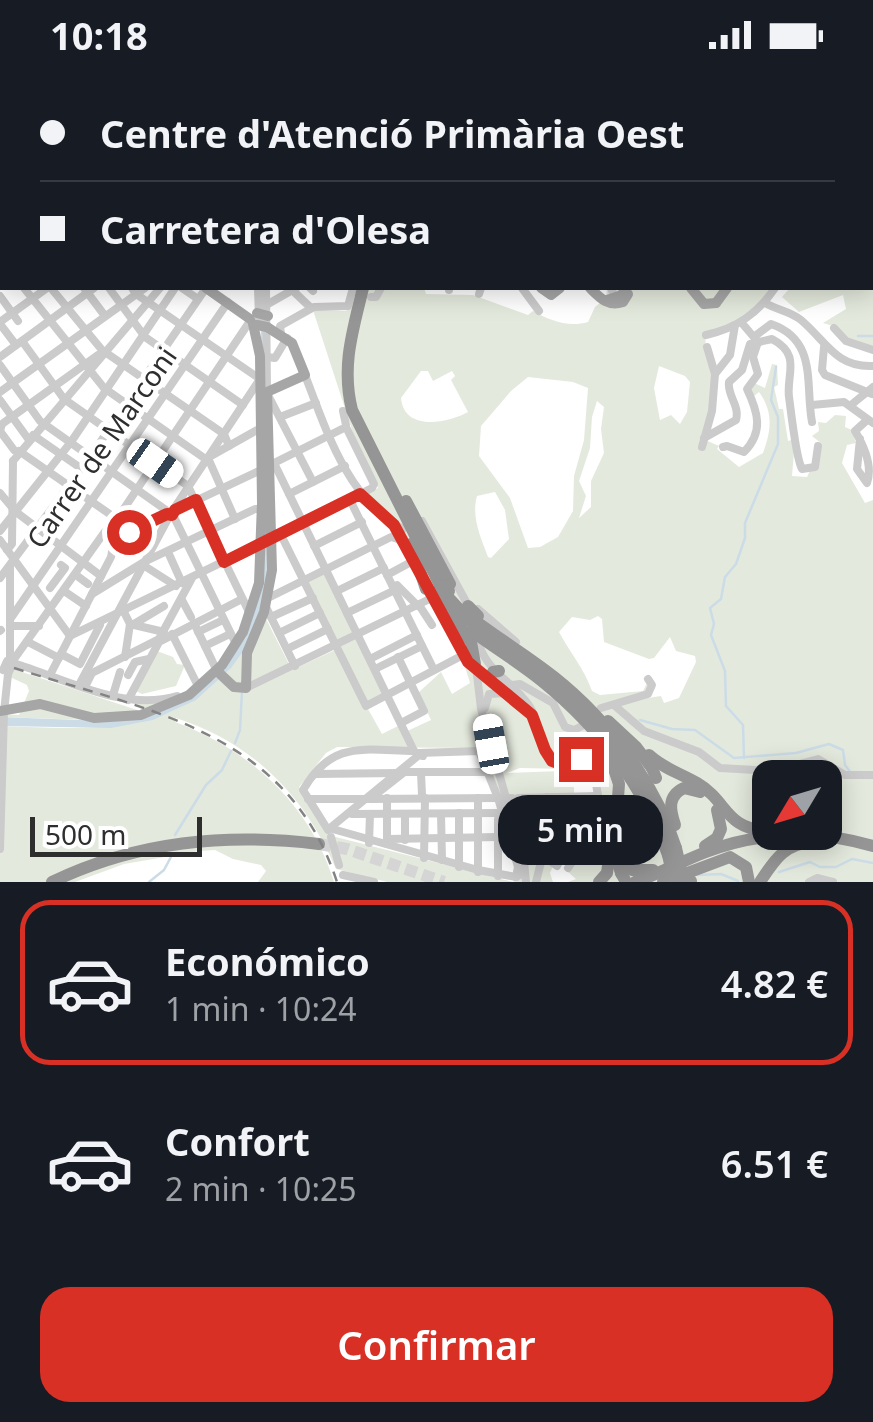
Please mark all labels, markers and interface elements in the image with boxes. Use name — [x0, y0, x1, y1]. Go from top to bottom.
text: 10:18 — [50, 9, 148, 61]
text: Centre d'Atenció Primària Oest — [100, 107, 684, 159]
text: Carretera d'Olesa — [100, 203, 431, 255]
street label: Carrer de Marconi — [17, 339, 185, 555]
car — [122, 434, 188, 492]
route start — [107, 510, 152, 555]
car — [471, 712, 511, 776]
route end — [559, 737, 604, 782]
north arrow — [752, 760, 842, 850]
map controls — [752, 760, 842, 850]
callout: 5 min — [498, 794, 664, 864]
text: 5 min — [537, 808, 624, 851]
scale bar — [30, 812, 202, 856]
text: 500 m — [45, 815, 127, 853]
text: Económico — [165, 935, 370, 987]
icon: car — [45, 938, 135, 1028]
text: 4.82 € — [721, 957, 828, 1009]
text: 1 min · 10:24 — [165, 987, 357, 1030]
text: Confort — [165, 1115, 310, 1167]
icon: car — [45, 1118, 135, 1208]
text: 6.51 € — [721, 1137, 828, 1189]
text: 2 min · 10:25 — [165, 1167, 357, 1210]
button: Confirmar — [40, 1287, 833, 1402]

